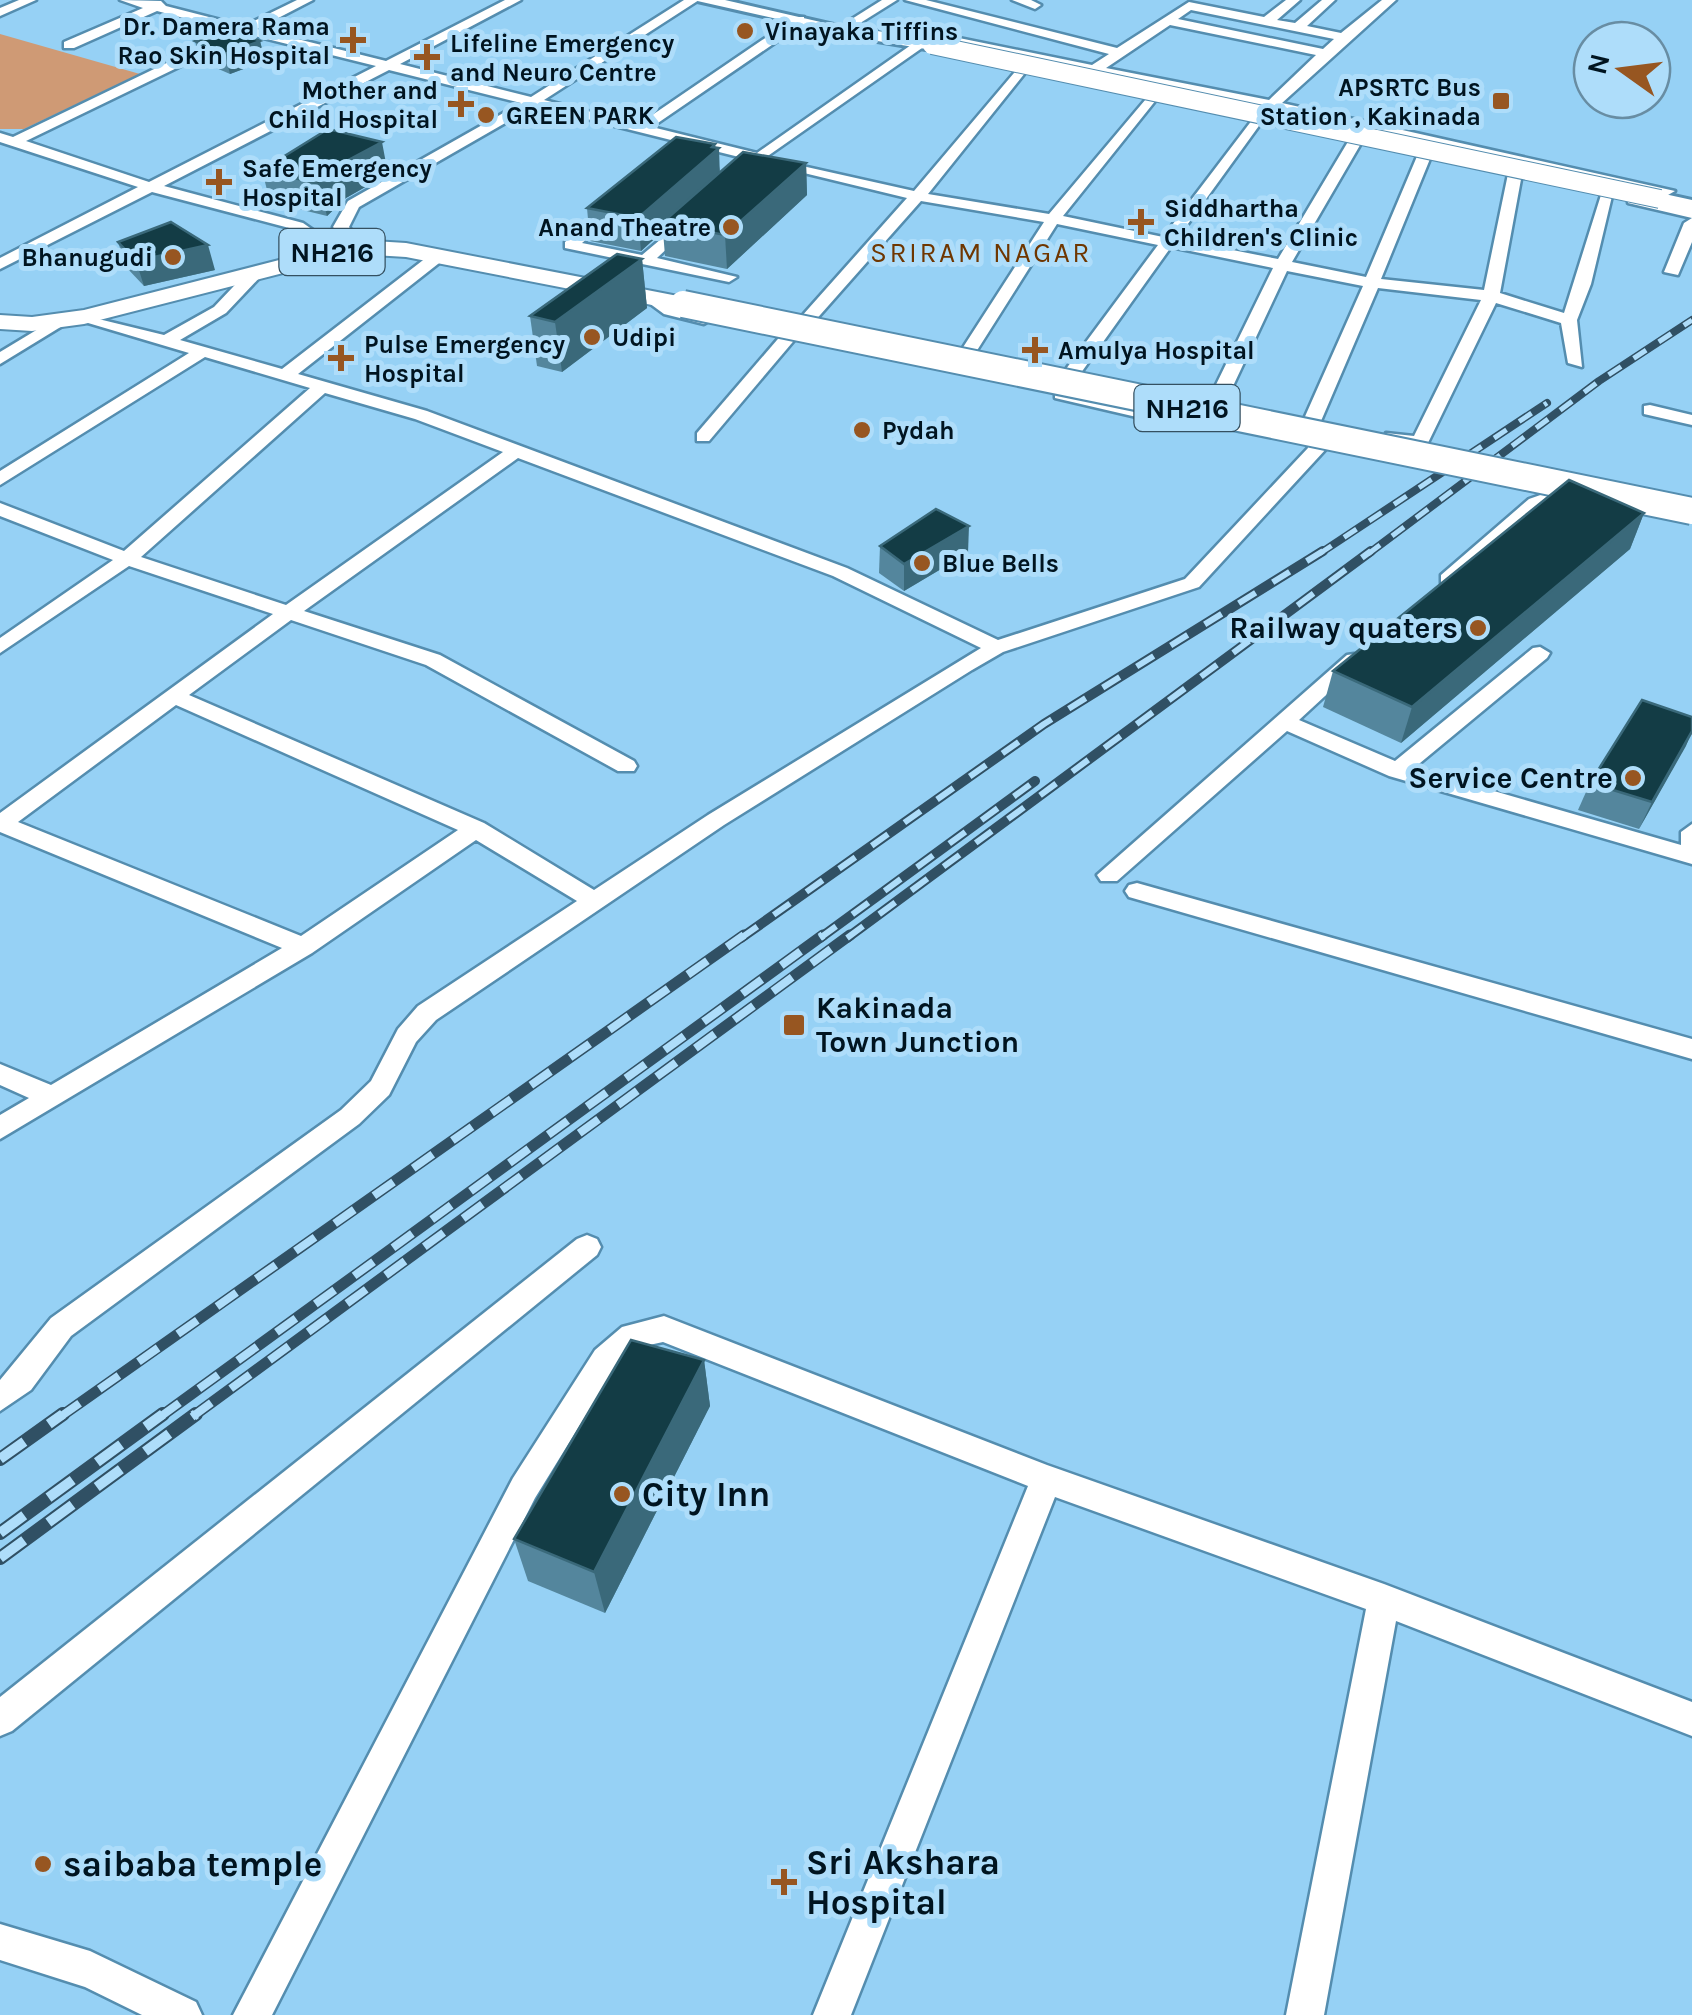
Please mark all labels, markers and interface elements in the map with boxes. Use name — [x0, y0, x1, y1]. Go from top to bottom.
place label: Dr. Damera Rama Rao Skin Hospital — [117, 12, 330, 70]
place label: Vinayaka Tiffins — [765, 17, 958, 46]
marker: Vinayaka Tiffins — [734, 20, 756, 42]
north arrow — [1572, 20, 1672, 120]
marker: Dr. Damera Rama Rao Skin Hospital — [340, 27, 366, 53]
place label: Lifeline Emergency and Neuro Centre — [450, 29, 675, 87]
marker: Lifeline Emergency and Neuro Centre — [414, 44, 440, 70]
text: N — [1580, 50, 1617, 78]
place label: APSRTC Bus Station , Kakinada — [1260, 73, 1481, 131]
place label: Mother and Child Hospital — [269, 76, 438, 134]
marker: APSRTC Bus Station , Kakinada — [1490, 90, 1512, 112]
marker: Mother and Child Hospital — [448, 91, 474, 117]
place label: GREEN PARK — [506, 101, 655, 130]
marker: GREEN PARK — [475, 104, 497, 126]
place label: Safe Emergency Hospital — [242, 154, 432, 212]
marker: Safe Emergency Hospital — [206, 169, 232, 195]
place label: Siddhartha Children's Clinic — [1164, 194, 1358, 252]
marker: Siddhartha Children's Clinic — [1128, 209, 1154, 235]
place label: Anand Theatre — [538, 213, 711, 242]
marker: Anand Theatre — [720, 216, 742, 238]
road number: NH216 — [280, 229, 384, 275]
district label: SRIRAM NAGAR — [870, 236, 1092, 269]
place label: Bhanugudi — [22, 243, 153, 272]
marker: Bhanugudi — [162, 246, 184, 268]
place label: Udipi — [612, 323, 676, 352]
marker: Udipi — [581, 326, 603, 348]
place label: Pulse Emergency Hospital — [364, 330, 565, 388]
place label: Amulya Hospital — [1058, 336, 1255, 365]
marker: Amulya Hospital — [1022, 337, 1048, 363]
marker: Pulse Emergency Hospital — [328, 345, 354, 371]
road number: NH216 — [1134, 385, 1240, 431]
place label: Pydah — [882, 416, 955, 445]
marker: Pydah — [851, 419, 873, 441]
place label: Blue Bells — [942, 549, 1059, 578]
marker: Blue Bells — [911, 552, 933, 574]
place label: Railway quaters — [1229, 610, 1458, 646]
marker: Railway quaters — [1467, 617, 1489, 639]
place label: Service Centre — [1408, 760, 1613, 796]
marker: Service Centre — [1622, 767, 1644, 789]
place label: Kakinada Town Junction — [816, 990, 1019, 1060]
marker: Kakinada Town Junction — [781, 1012, 807, 1038]
place label: City Inn — [642, 1474, 770, 1516]
marker: City Inn — [611, 1483, 633, 1505]
place label: Sri Akshara Hospital — [806, 1842, 1000, 1923]
place label: saibaba temple — [63, 1844, 322, 1885]
marker: saibaba temple — [32, 1853, 54, 1875]
marker: Sri Akshara Hospital — [771, 1869, 797, 1895]

